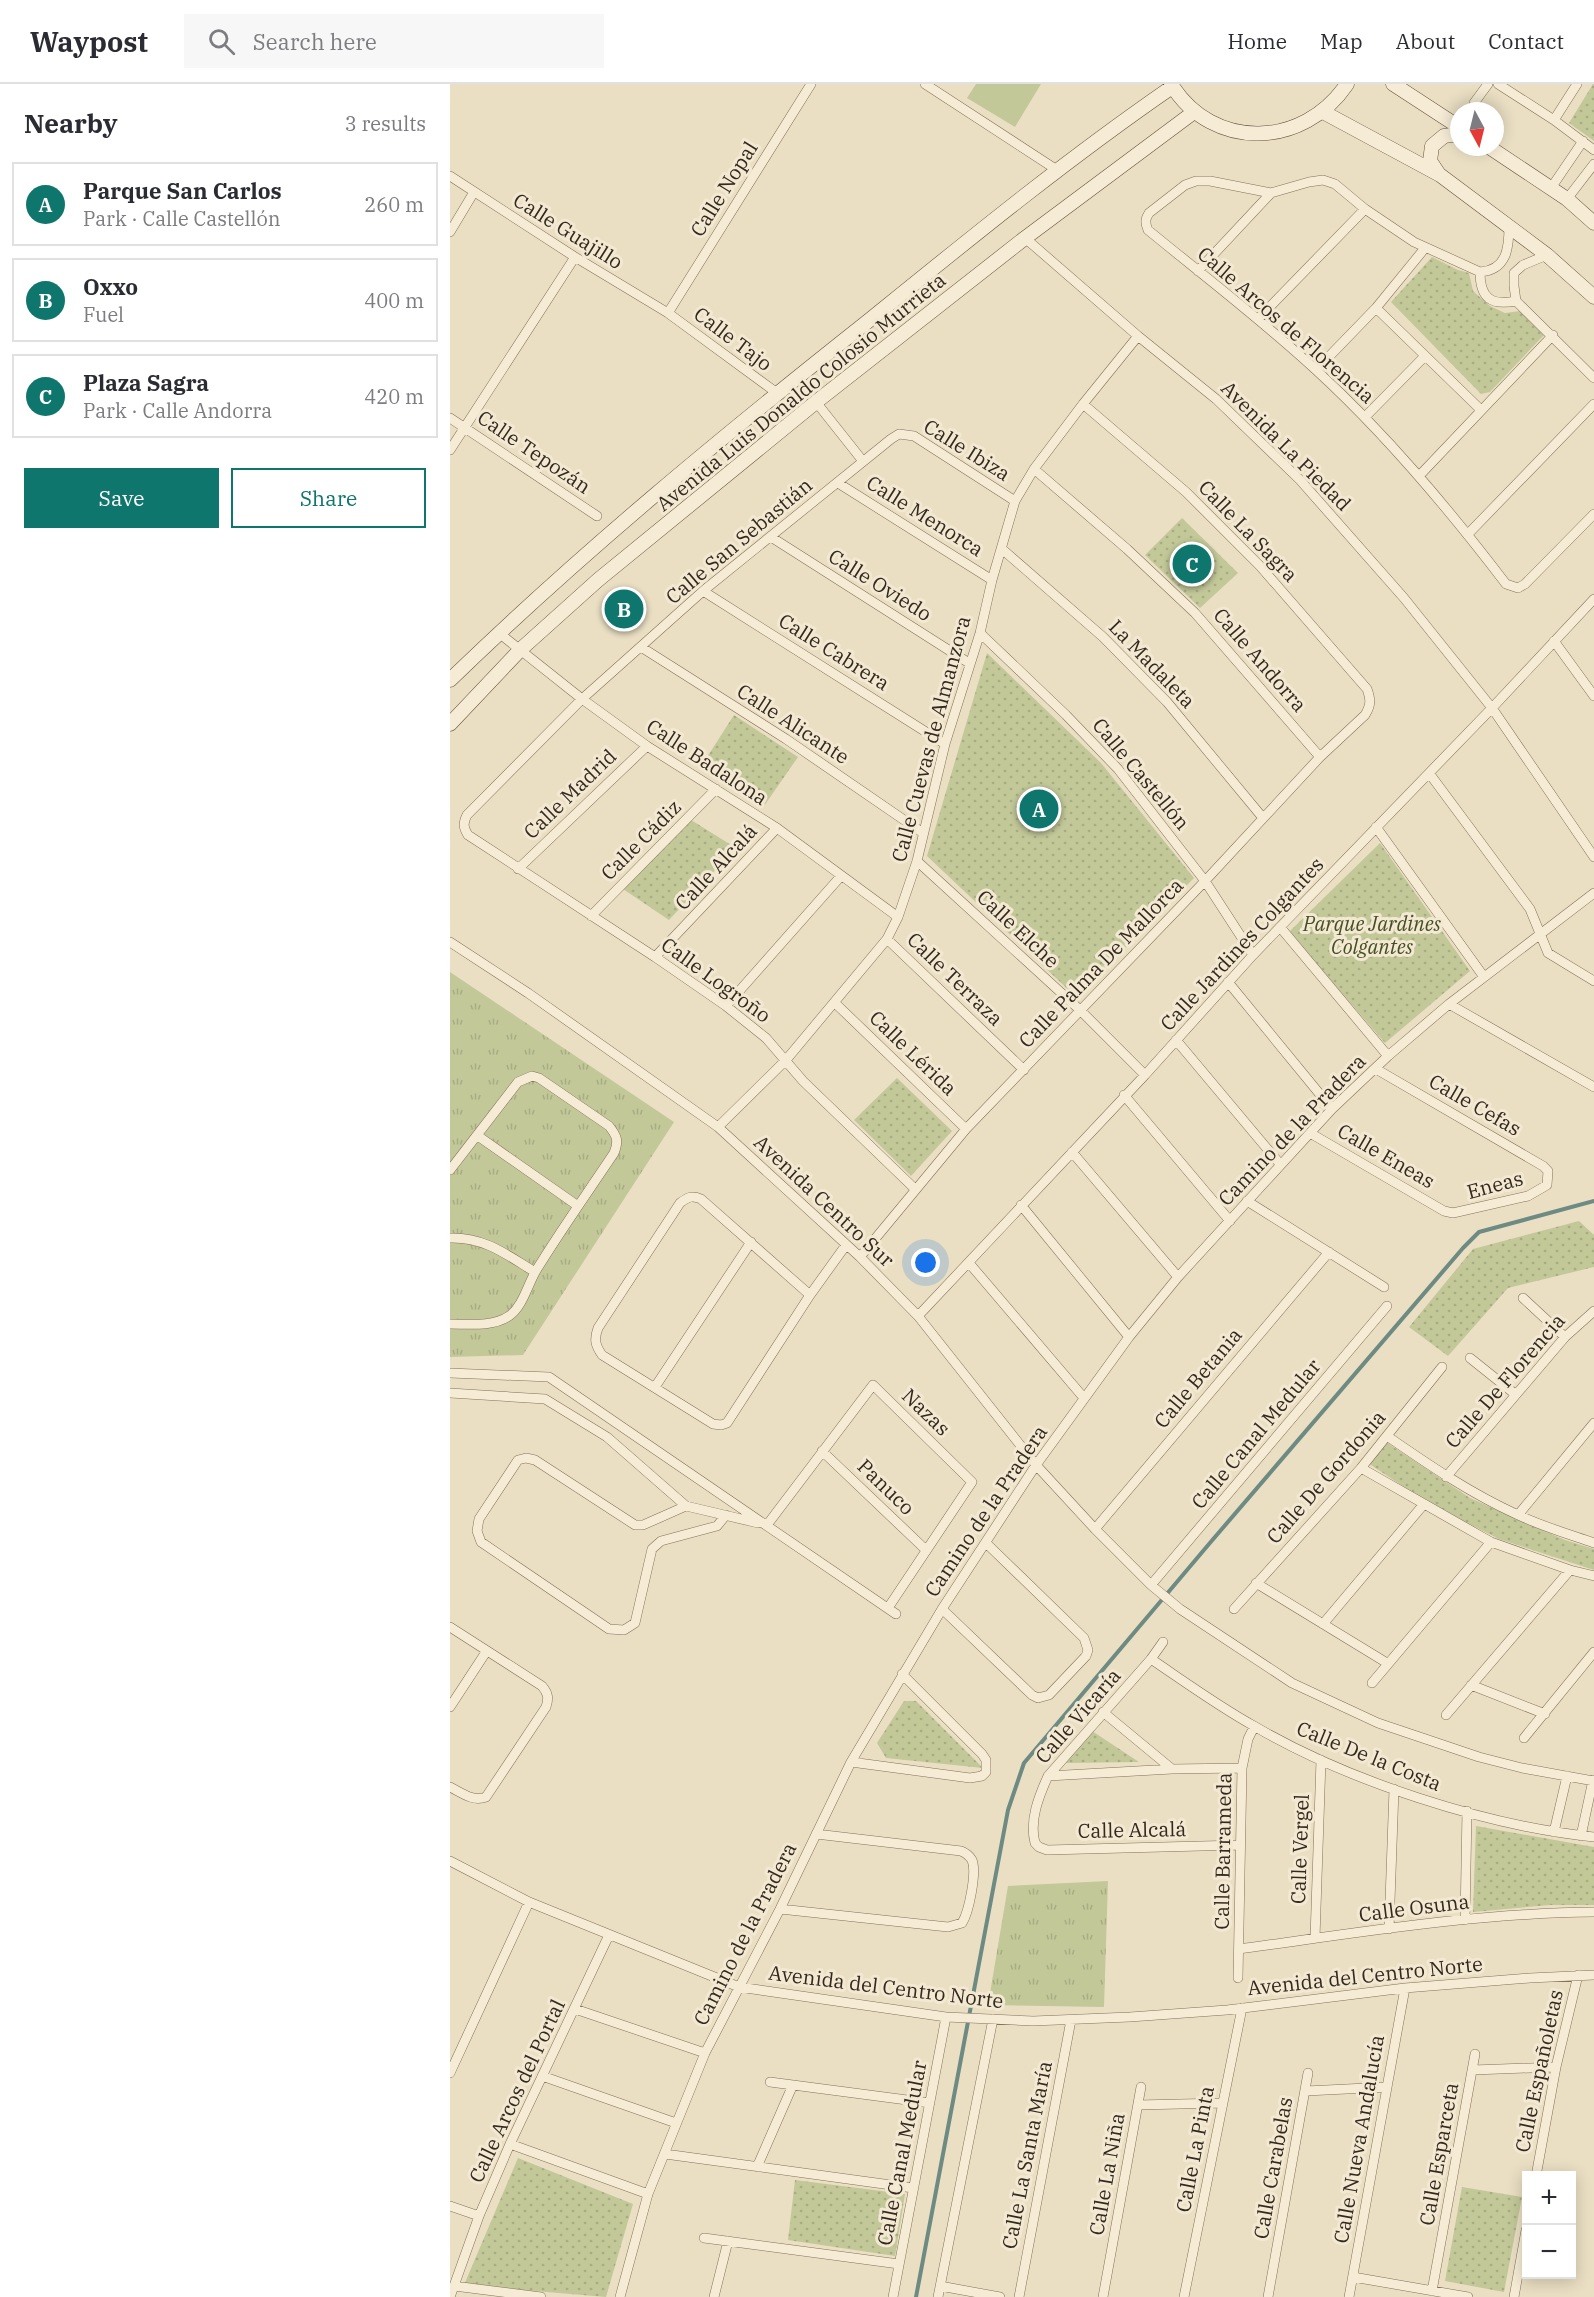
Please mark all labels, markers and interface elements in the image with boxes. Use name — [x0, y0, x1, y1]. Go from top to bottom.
search box — [184, 14, 604, 68]
text: Waypost — [30, 23, 148, 60]
icon: search — [205, 25, 238, 58]
text: Search here — [253, 27, 377, 56]
text: Home — [1227, 27, 1287, 55]
text: Map — [1320, 27, 1363, 55]
text: About — [1396, 27, 1455, 55]
text: Contact — [1488, 27, 1564, 55]
north arrow — [1450, 102, 1504, 156]
text: Nearby — [24, 106, 118, 140]
text: 3 results — [345, 110, 426, 137]
street label: Calle Nopal — [684, 136, 763, 241]
text: Parque San Carlos — [83, 176, 282, 205]
street label: Calle Guajillo — [508, 186, 628, 275]
text: A — [39, 191, 52, 218]
text: 260 m — [364, 191, 424, 218]
text: Park · Calle Castellón — [83, 205, 281, 232]
street label: Calle Arcos de Florencia — [1192, 240, 1381, 409]
street label: Avenida Luis Donaldo Colosio Murrieta — [650, 266, 951, 517]
text: Oxxo — [83, 272, 138, 301]
text: B — [38, 287, 53, 314]
text: 400 m — [364, 287, 424, 314]
street label: Calle Tajo — [689, 300, 778, 377]
text: Fuel — [83, 301, 124, 328]
text: Plaza Sagra — [83, 368, 209, 397]
street label: Avenida La Piedad — [1215, 375, 1357, 517]
text: C — [39, 383, 52, 410]
text: 420 m — [364, 383, 424, 410]
text: Park · Calle Andorra — [83, 397, 272, 424]
street label: Calle Tepozán — [472, 404, 596, 500]
street label: Calle Ibiza — [919, 412, 1016, 487]
button: Save — [24, 468, 219, 528]
button: Share — [231, 468, 426, 528]
street label: Calle Menorca — [862, 469, 989, 562]
street label: Calle San Sebastián — [660, 471, 818, 610]
street label: Calle La Sagra — [1193, 474, 1304, 587]
street label: Calle Oviedo — [824, 542, 937, 627]
pin: C — [1172, 542, 1212, 586]
pin: B — [604, 586, 644, 632]
street label: Calle Andorra — [1208, 602, 1313, 718]
street label: Calle Cabrera — [774, 607, 895, 696]
street label: Calle Cuevas de Almanzora — [885, 613, 976, 865]
street label: La Madaleta — [1103, 613, 1202, 714]
street label: Calle Alicante — [732, 677, 855, 770]
street label: Calle Badalona — [641, 712, 773, 811]
street label: Calle Castellón — [1087, 712, 1196, 835]
street label: Calle Madrid — [518, 743, 622, 845]
pin: A — [1020, 786, 1058, 832]
street label: Calle Cádiz — [595, 794, 687, 886]
street label: Calle Alcalá — [669, 818, 763, 916]
street label: Calle Jardines Colgantes — [1154, 851, 1329, 1036]
street label: Calle Palma De Mallorca — [1012, 872, 1189, 1053]
street label: Calle Elche — [971, 883, 1065, 974]
park label: Parque Jardines Colgantes — [1302, 910, 1442, 960]
street label: Calle Terraza — [901, 926, 1009, 1031]
street label: Calle Logroño — [656, 931, 777, 1029]
street label: Calle Lérida — [864, 1004, 963, 1101]
street label: Camino de la Pradera — [1212, 1048, 1371, 1212]
street label: Calle Cefas — [1424, 1067, 1526, 1142]
street label: Calle Eneas — [1333, 1117, 1440, 1194]
street label: Avenida Centro Sur — [748, 1129, 900, 1273]
street label: Eneas — [1464, 1164, 1526, 1205]
your location — [911, 1248, 940, 1277]
street label: Calle De Florencia — [1439, 1308, 1571, 1454]
street label: Calle Betania — [1148, 1322, 1248, 1434]
street label: Calle Canal Medular — [1185, 1353, 1326, 1514]
street label: Nazas — [896, 1382, 956, 1441]
street label: Calle De Gordonia — [1260, 1404, 1391, 1549]
street label: Camino de la Pradera — [918, 1420, 1053, 1602]
street label: Panuco — [852, 1453, 921, 1521]
street label: Calle Vicaría — [1029, 1662, 1126, 1769]
street label: Calle De la Costa — [1293, 1714, 1446, 1797]
street label: Calle Barrameda — [1208, 1772, 1237, 1930]
street label: Calle Vergel — [1284, 1793, 1315, 1905]
street label: Calle Alcalá — [1077, 1815, 1187, 1844]
street label: Camino de la Pradera — [687, 1838, 802, 2030]
street label: Calle Osuna — [1357, 1887, 1471, 1928]
street label: Avenida del Centro Norte — [1246, 1950, 1484, 2001]
street label: Avenida del Centro Norte — [767, 1959, 1005, 2014]
street label: Calle Españoletas — [1508, 1987, 1569, 2155]
street label: Calle Arcos del Portal — [462, 1995, 571, 2187]
street label: Calle Nueva Andalucía — [1327, 2032, 1390, 2245]
street label: Calle Canal Medular — [870, 2058, 933, 2248]
street label: Calle La Santa María — [995, 2059, 1058, 2251]
street label: Calle Esparceta — [1413, 2080, 1464, 2228]
street label: Calle La Pinta — [1169, 2083, 1220, 2214]
street label: Calle Carabelas — [1247, 2095, 1298, 2241]
street label: Calle La Niña — [1082, 2110, 1131, 2237]
map controls — [1522, 2171, 1576, 2279]
button: + — [1522, 2171, 1576, 2225]
button: − — [1522, 2225, 1576, 2279]

